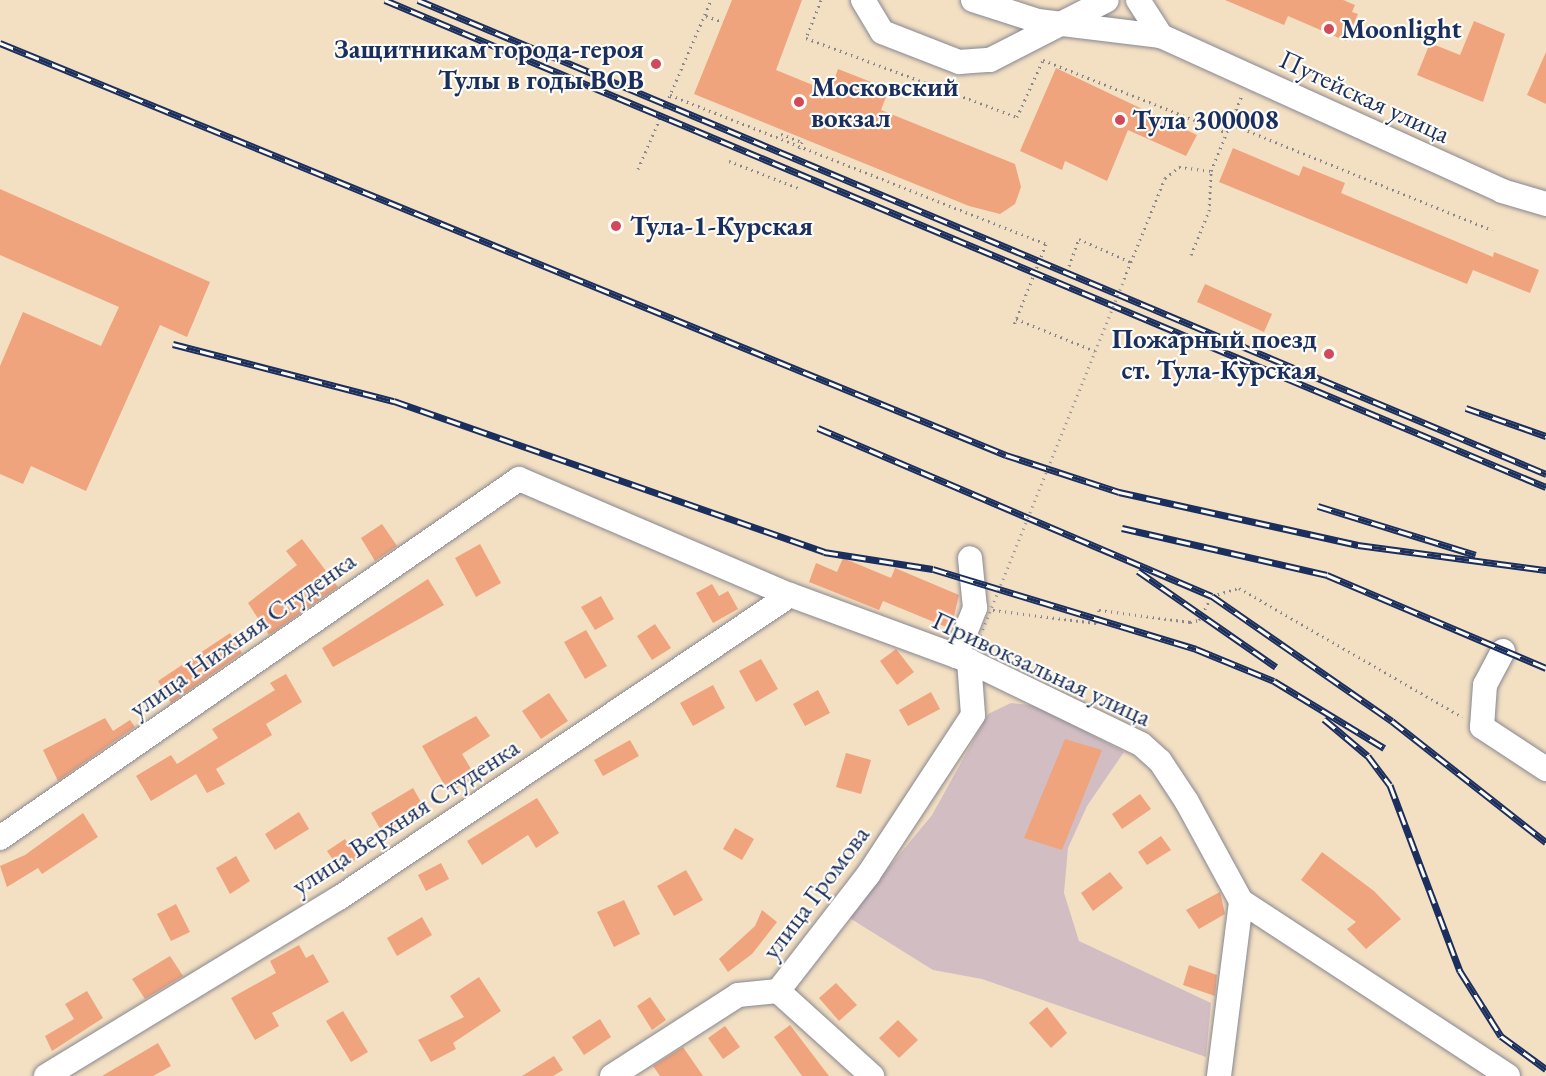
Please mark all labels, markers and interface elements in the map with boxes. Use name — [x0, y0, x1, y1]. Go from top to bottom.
place label: Moonlight — [1341, 13, 1462, 45]
marker: Moonlight — [1322, 22, 1336, 36]
place label: Защитникам города-героя Тулы в годы ВОВ — [334, 32, 644, 95]
street label: Путейская улица — [1275, 42, 1455, 150]
marker: Защитникам города-героя Тулы в годы ВОВ — [649, 57, 663, 71]
place label: Московский вокзал — [811, 70, 959, 133]
marker: Московский вокзал — [792, 95, 806, 109]
place label: Тула 300008 — [1132, 104, 1279, 136]
marker: Тула 300008 — [1113, 113, 1127, 127]
place label: Тула-1-Курская — [630, 210, 813, 242]
marker: Тула-1-Курская — [607, 217, 625, 235]
place label: Пожарный поезд ст. Тула-Курская — [1112, 322, 1317, 385]
marker: Пожарный поезд ст. Тула-Курская — [1322, 347, 1336, 361]
street label: улица Нижняя Cтуденкa — [123, 544, 361, 724]
street label: Привокзальная улица — [927, 603, 1157, 733]
street label: улица Верхняя Cтуденка — [285, 730, 525, 902]
street label: улица Громова — [754, 819, 876, 965]

